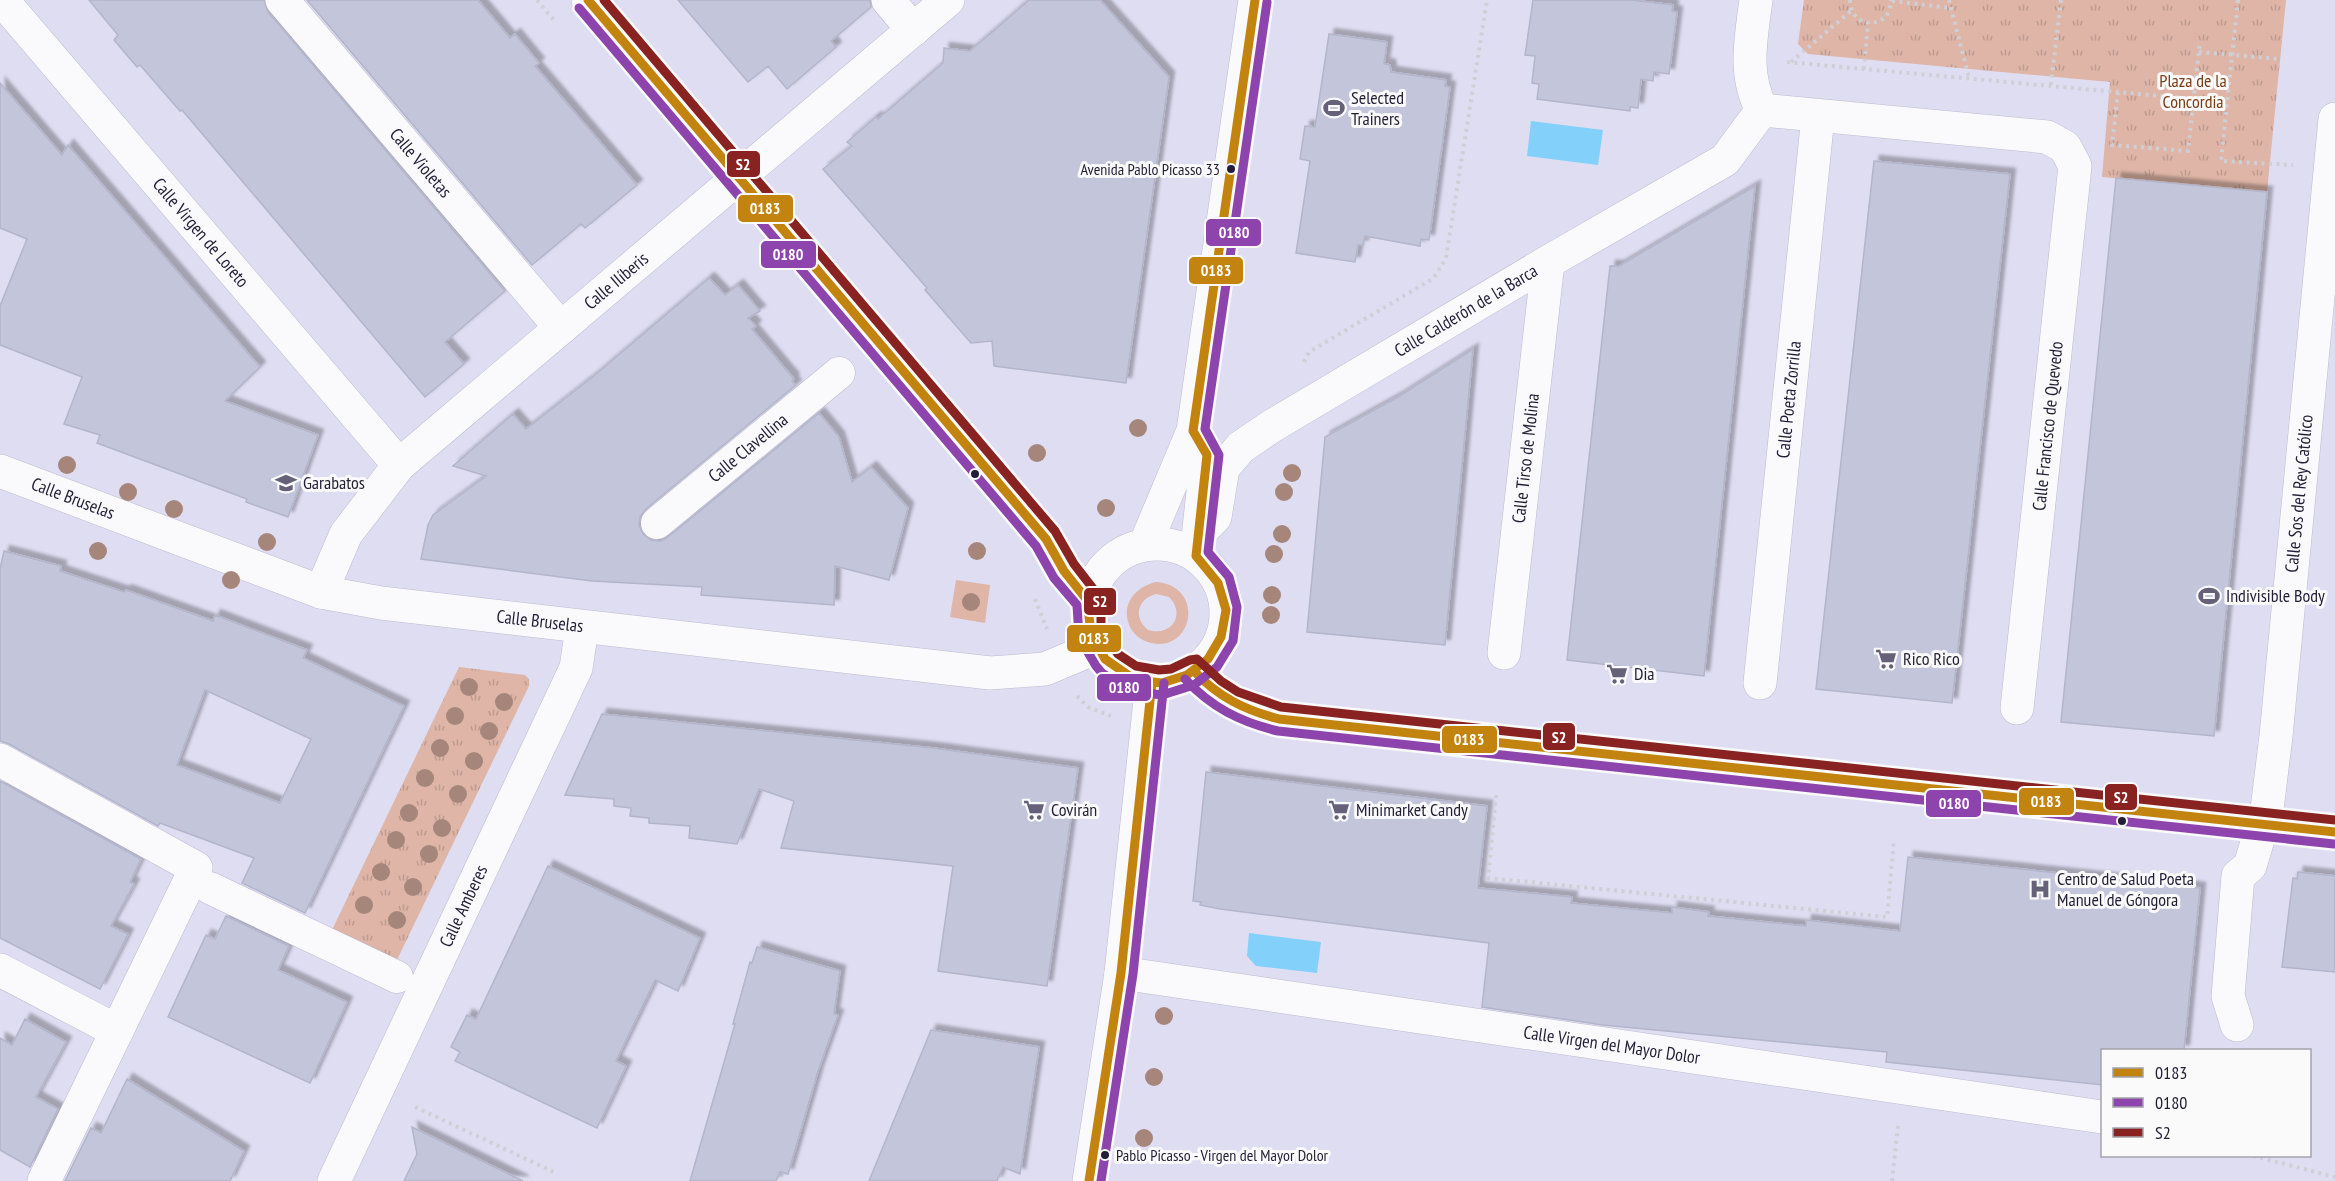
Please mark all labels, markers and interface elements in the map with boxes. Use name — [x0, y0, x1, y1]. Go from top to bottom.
park label: Plaza de la Concordia — [2159, 69, 2227, 113]
place label: Selected Trainers — [1351, 86, 1404, 130]
sports icon: Selected Trainers — [1322, 96, 1346, 120]
street label: Calle Violetas — [385, 123, 457, 202]
line badge: S2 — [726, 150, 761, 178]
text: S2 — [736, 154, 750, 174]
place label: Avenida Pablo Picasso 33 — [1080, 159, 1220, 179]
marker: Avenida Pablo Picasso 33 — [1225, 163, 1237, 175]
street label: Calle Virgen de Loreto — [148, 173, 254, 292]
line badge: 0183 — [737, 194, 794, 223]
text: 0183 — [750, 198, 780, 218]
line badge: 0180 — [1205, 218, 1262, 247]
text: 0180 — [1219, 222, 1250, 242]
line badge: 0180 — [760, 240, 817, 269]
text: 0180 — [773, 244, 804, 264]
street label: Calle Ilíberis — [579, 247, 653, 314]
line badge: 0183 — [1188, 256, 1244, 285]
street label: Calle Calderón de la Barca — [1390, 259, 1542, 362]
text: 0183 — [1201, 260, 1231, 280]
street label: Calle Poeta Zorrilla — [1771, 340, 1806, 459]
street label: Calle Francisco de Quevedo — [2027, 340, 2068, 512]
street label: Calle Tirso de Molina — [1507, 392, 1544, 524]
street label: Calle Clavellina — [703, 408, 792, 487]
street label: Calle Sos del Rey Católico — [2280, 413, 2318, 574]
unlabelled marker — [969, 468, 981, 480]
school or university icon: Garabatos — [274, 471, 298, 495]
place label: Garabatos — [303, 471, 365, 494]
street label: Calle Bruselas — [28, 472, 118, 524]
sports icon: Indivisible Body — [2197, 584, 2221, 608]
place label: Indivisible Body — [2226, 584, 2325, 607]
line badge: S2 — [1083, 587, 1117, 616]
text: S2 — [1093, 591, 1107, 611]
street label: Calle Bruselas — [495, 604, 585, 637]
line badge: 0183 — [1066, 624, 1122, 653]
text: 0183 — [1079, 628, 1109, 648]
supermarket icon: Rico Rico — [1874, 647, 1898, 671]
place label: Rico Rico — [1903, 647, 1960, 670]
supermarket icon: Dia — [1605, 662, 1629, 686]
place label: Dia — [1634, 662, 1655, 685]
line badge: 0180 — [1096, 673, 1152, 702]
text: 0180 — [1109, 677, 1140, 697]
line badge: S2 — [1542, 722, 1576, 751]
line badge: 0183 — [1441, 725, 1498, 754]
text: S2 — [1552, 727, 1566, 747]
text: 0183 — [1454, 729, 1484, 749]
line badge: S2 — [2104, 783, 2138, 811]
line badge: 0183 — [2018, 787, 2075, 816]
text: S2 — [2114, 787, 2128, 807]
line badge: 0180 — [1925, 789, 1982, 818]
text: 0183 — [2031, 791, 2061, 811]
text: 0180 — [1939, 793, 1970, 813]
supermarket icon: Covirán — [1022, 798, 1046, 822]
place label: Covirán — [1051, 798, 1097, 821]
supermarket icon: Minimarket Candy — [1327, 798, 1351, 822]
place label: Minimarket Candy — [1356, 798, 1468, 821]
unlabelled marker — [2116, 815, 2128, 827]
street label: Calle Amberes — [434, 861, 492, 951]
place label: Centro de Salud Poeta Manuel de Góngora — [2057, 867, 2194, 911]
hospital icon: Centro de Salud Poeta Manuel de Góngora — [2028, 877, 2052, 901]
street label: Calle Virgen del Mayor Dolor — [1522, 1020, 1702, 1069]
legend — [2101, 1049, 2311, 1157]
text: 0183 — [2155, 1061, 2187, 1084]
text: 0180 — [2155, 1091, 2187, 1114]
text: S2 — [2155, 1121, 2171, 1144]
place label: Pablo Picasso - Virgen del Mayor Dolor — [1116, 1145, 1329, 1165]
marker: Pablo Picasso - Virgen del Mayor Dolor — [1099, 1149, 1111, 1161]

